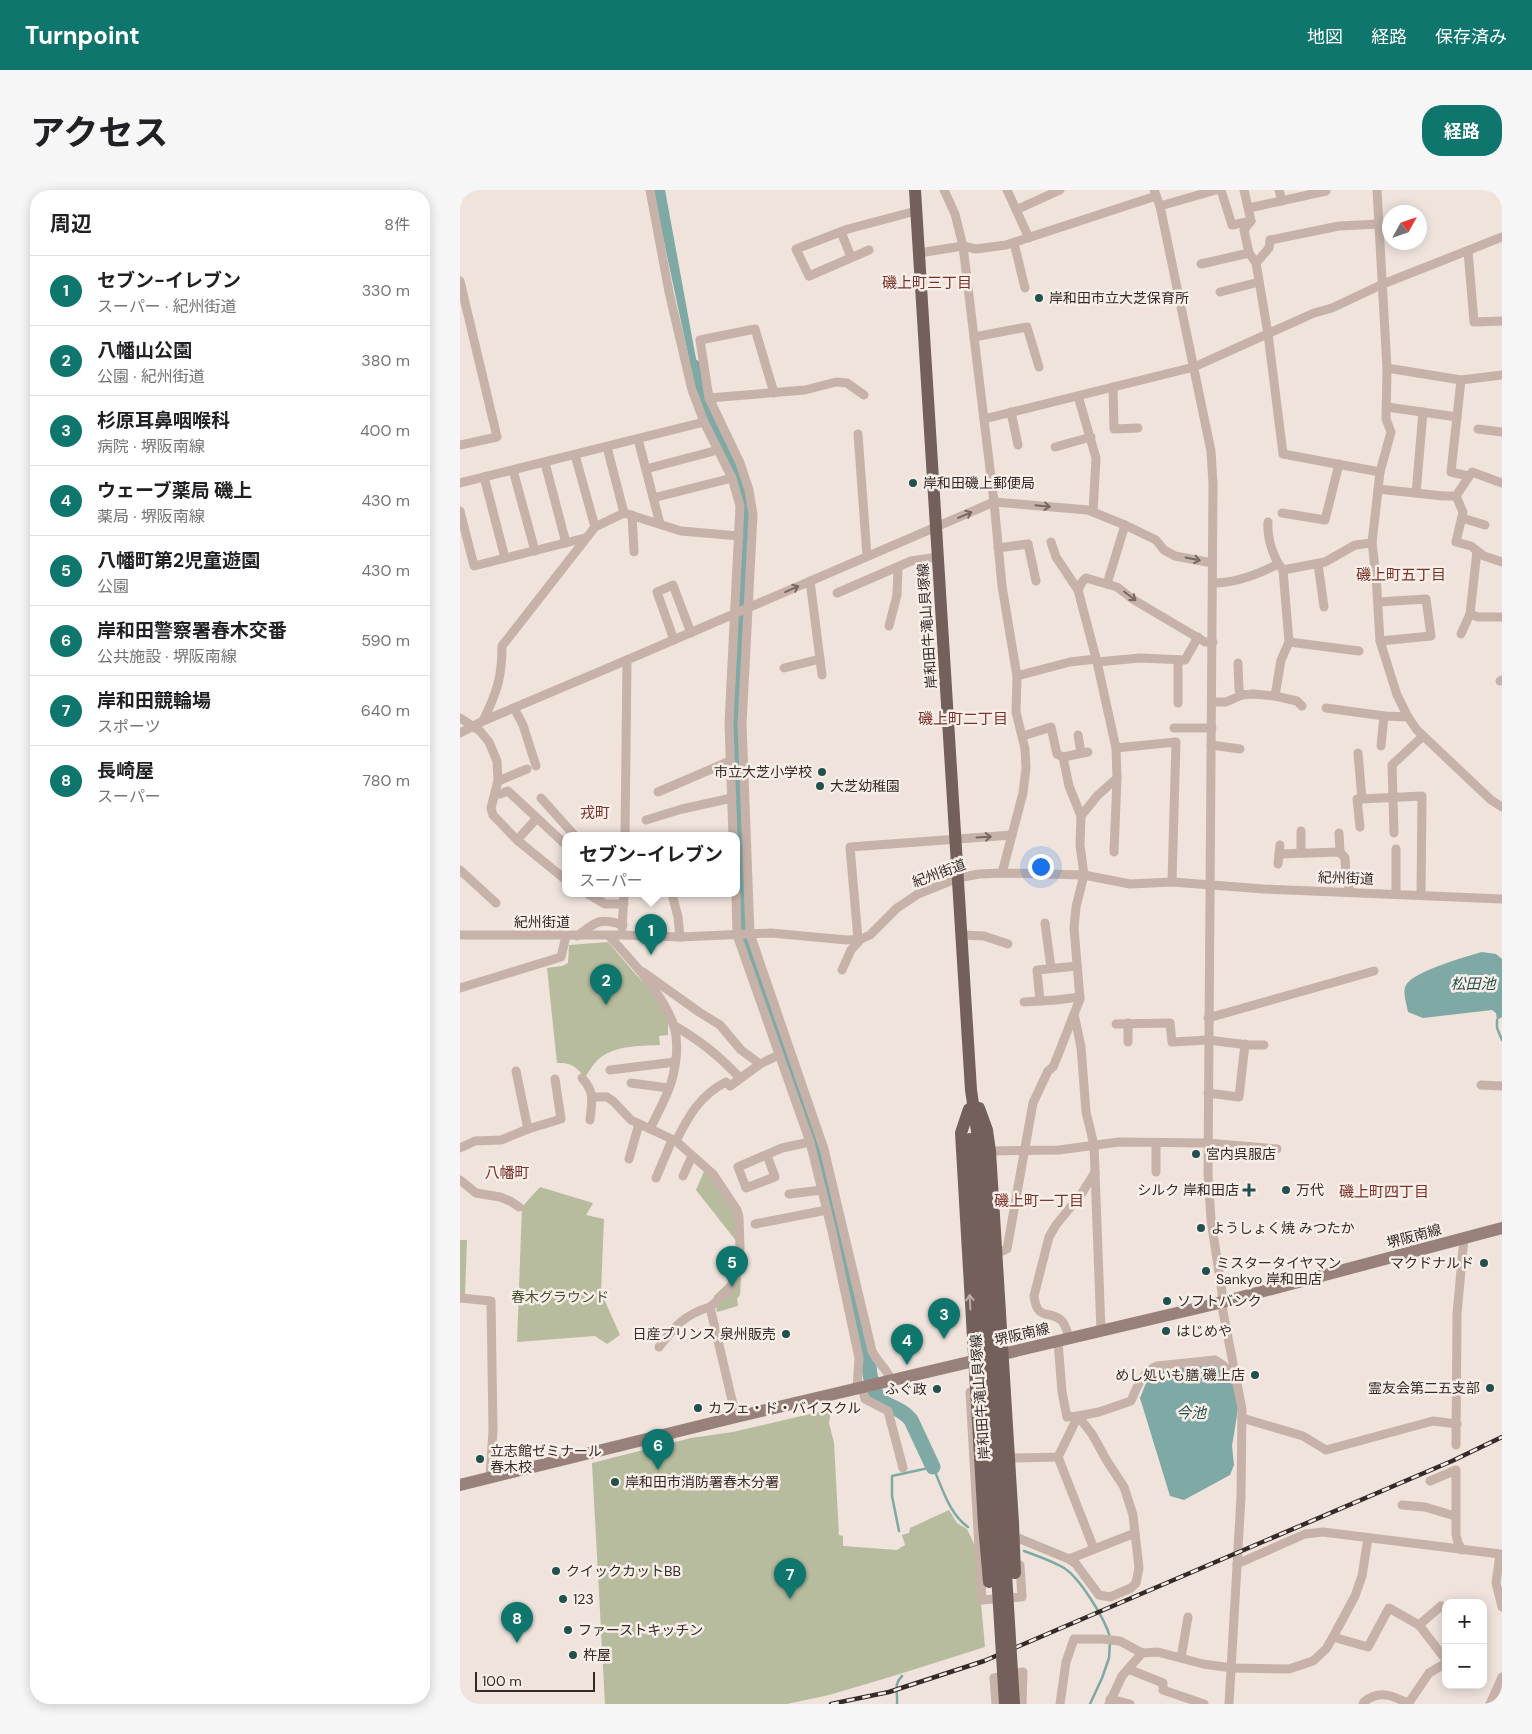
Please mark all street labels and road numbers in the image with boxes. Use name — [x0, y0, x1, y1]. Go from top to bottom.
street label: 岸和田牛滝山貝塚線 — [914, 563, 940, 689]
street label: 紀州街道 — [910, 855, 968, 891]
street label: 紀州街道 — [1318, 868, 1374, 888]
street label: 紀州街道 — [514, 913, 570, 931]
street label: 堺阪南線 — [1385, 1220, 1443, 1252]
street label: 堺阪南線 — [993, 1319, 1051, 1349]
street label: 岸和田牛滝山貝塚線 — [967, 1334, 993, 1460]

